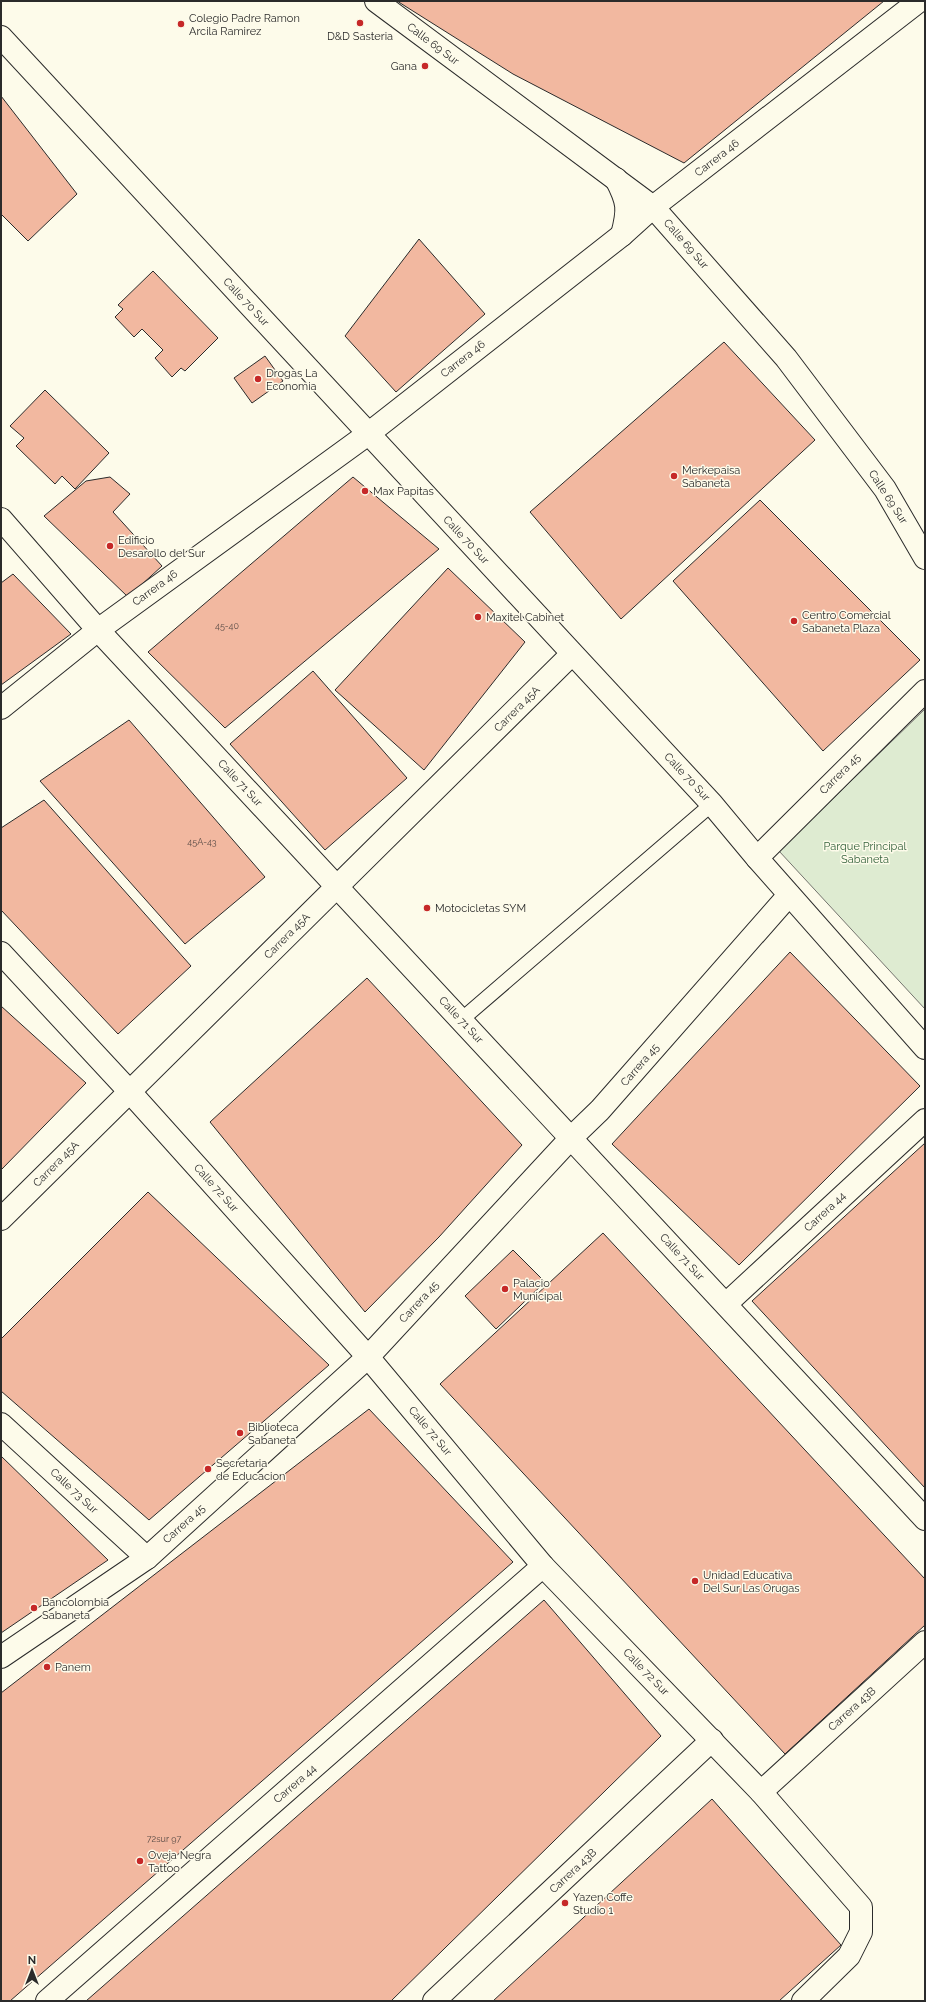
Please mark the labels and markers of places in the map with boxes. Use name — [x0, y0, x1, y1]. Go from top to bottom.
place label: Colegio Padre Ramon Arcila Ramirez — [189, 12, 300, 38]
marker: D&D Sasteria — [355, 18, 365, 28]
marker: Colegio Padre Ramon Arcila Ramirez — [176, 19, 186, 29]
place label: D&D Sasteria — [327, 30, 393, 43]
place label: Gana — [391, 60, 417, 73]
marker: Gana — [420, 61, 430, 71]
place label: Drogas La Economia — [266, 367, 317, 393]
marker: Drogas La Economia — [253, 374, 263, 384]
place label: Merkepaisa Sabaneta — [682, 464, 740, 490]
marker: Merkepaisa Sabaneta — [669, 471, 679, 481]
place label: Max Papitas — [373, 485, 434, 498]
marker: Max Papitas — [360, 486, 370, 496]
place label: Edificio Desarollo del Sur — [118, 534, 205, 560]
marker: Edificio Desarollo del Sur — [105, 541, 115, 551]
place label: Centro Comercial Sabaneta Plaza — [802, 609, 891, 635]
place label: Maxitel Cabinet — [486, 611, 565, 624]
marker: Maxitel Cabinet — [473, 612, 483, 622]
marker: Centro Comercial Sabaneta Plaza — [789, 616, 799, 626]
place label: Motocicletas SYM — [435, 902, 526, 915]
marker: Motocicletas SYM — [422, 903, 432, 913]
place label: Palacio Municipal — [513, 1277, 562, 1303]
marker: Palacio Municipal — [500, 1284, 510, 1294]
place label: Biblioteca Sabaneta — [248, 1421, 298, 1447]
marker: Biblioteca Sabaneta — [235, 1428, 245, 1438]
place label: Secretaria de Educacion — [216, 1457, 285, 1483]
marker: Secretaria de Educacion — [203, 1464, 213, 1474]
place label: Unidad Educativa Del Sur Las Orugas — [703, 1569, 800, 1595]
marker: Unidad Educativa Del Sur Las Orugas — [690, 1576, 700, 1586]
place label: Bancolombia Sabaneta — [42, 1596, 109, 1622]
marker: Bancolombia Sabaneta — [29, 1603, 39, 1613]
place label: Panem — [55, 1661, 91, 1674]
marker: Panem — [42, 1662, 52, 1672]
place label: Oveja Negra Tattoo — [148, 1849, 211, 1875]
marker: Oveja Negra Tattoo — [135, 1856, 145, 1866]
place label: Yazen Coffe Studio 1 — [573, 1891, 633, 1917]
marker: Yazen Coffe Studio 1 — [560, 1898, 570, 1908]

